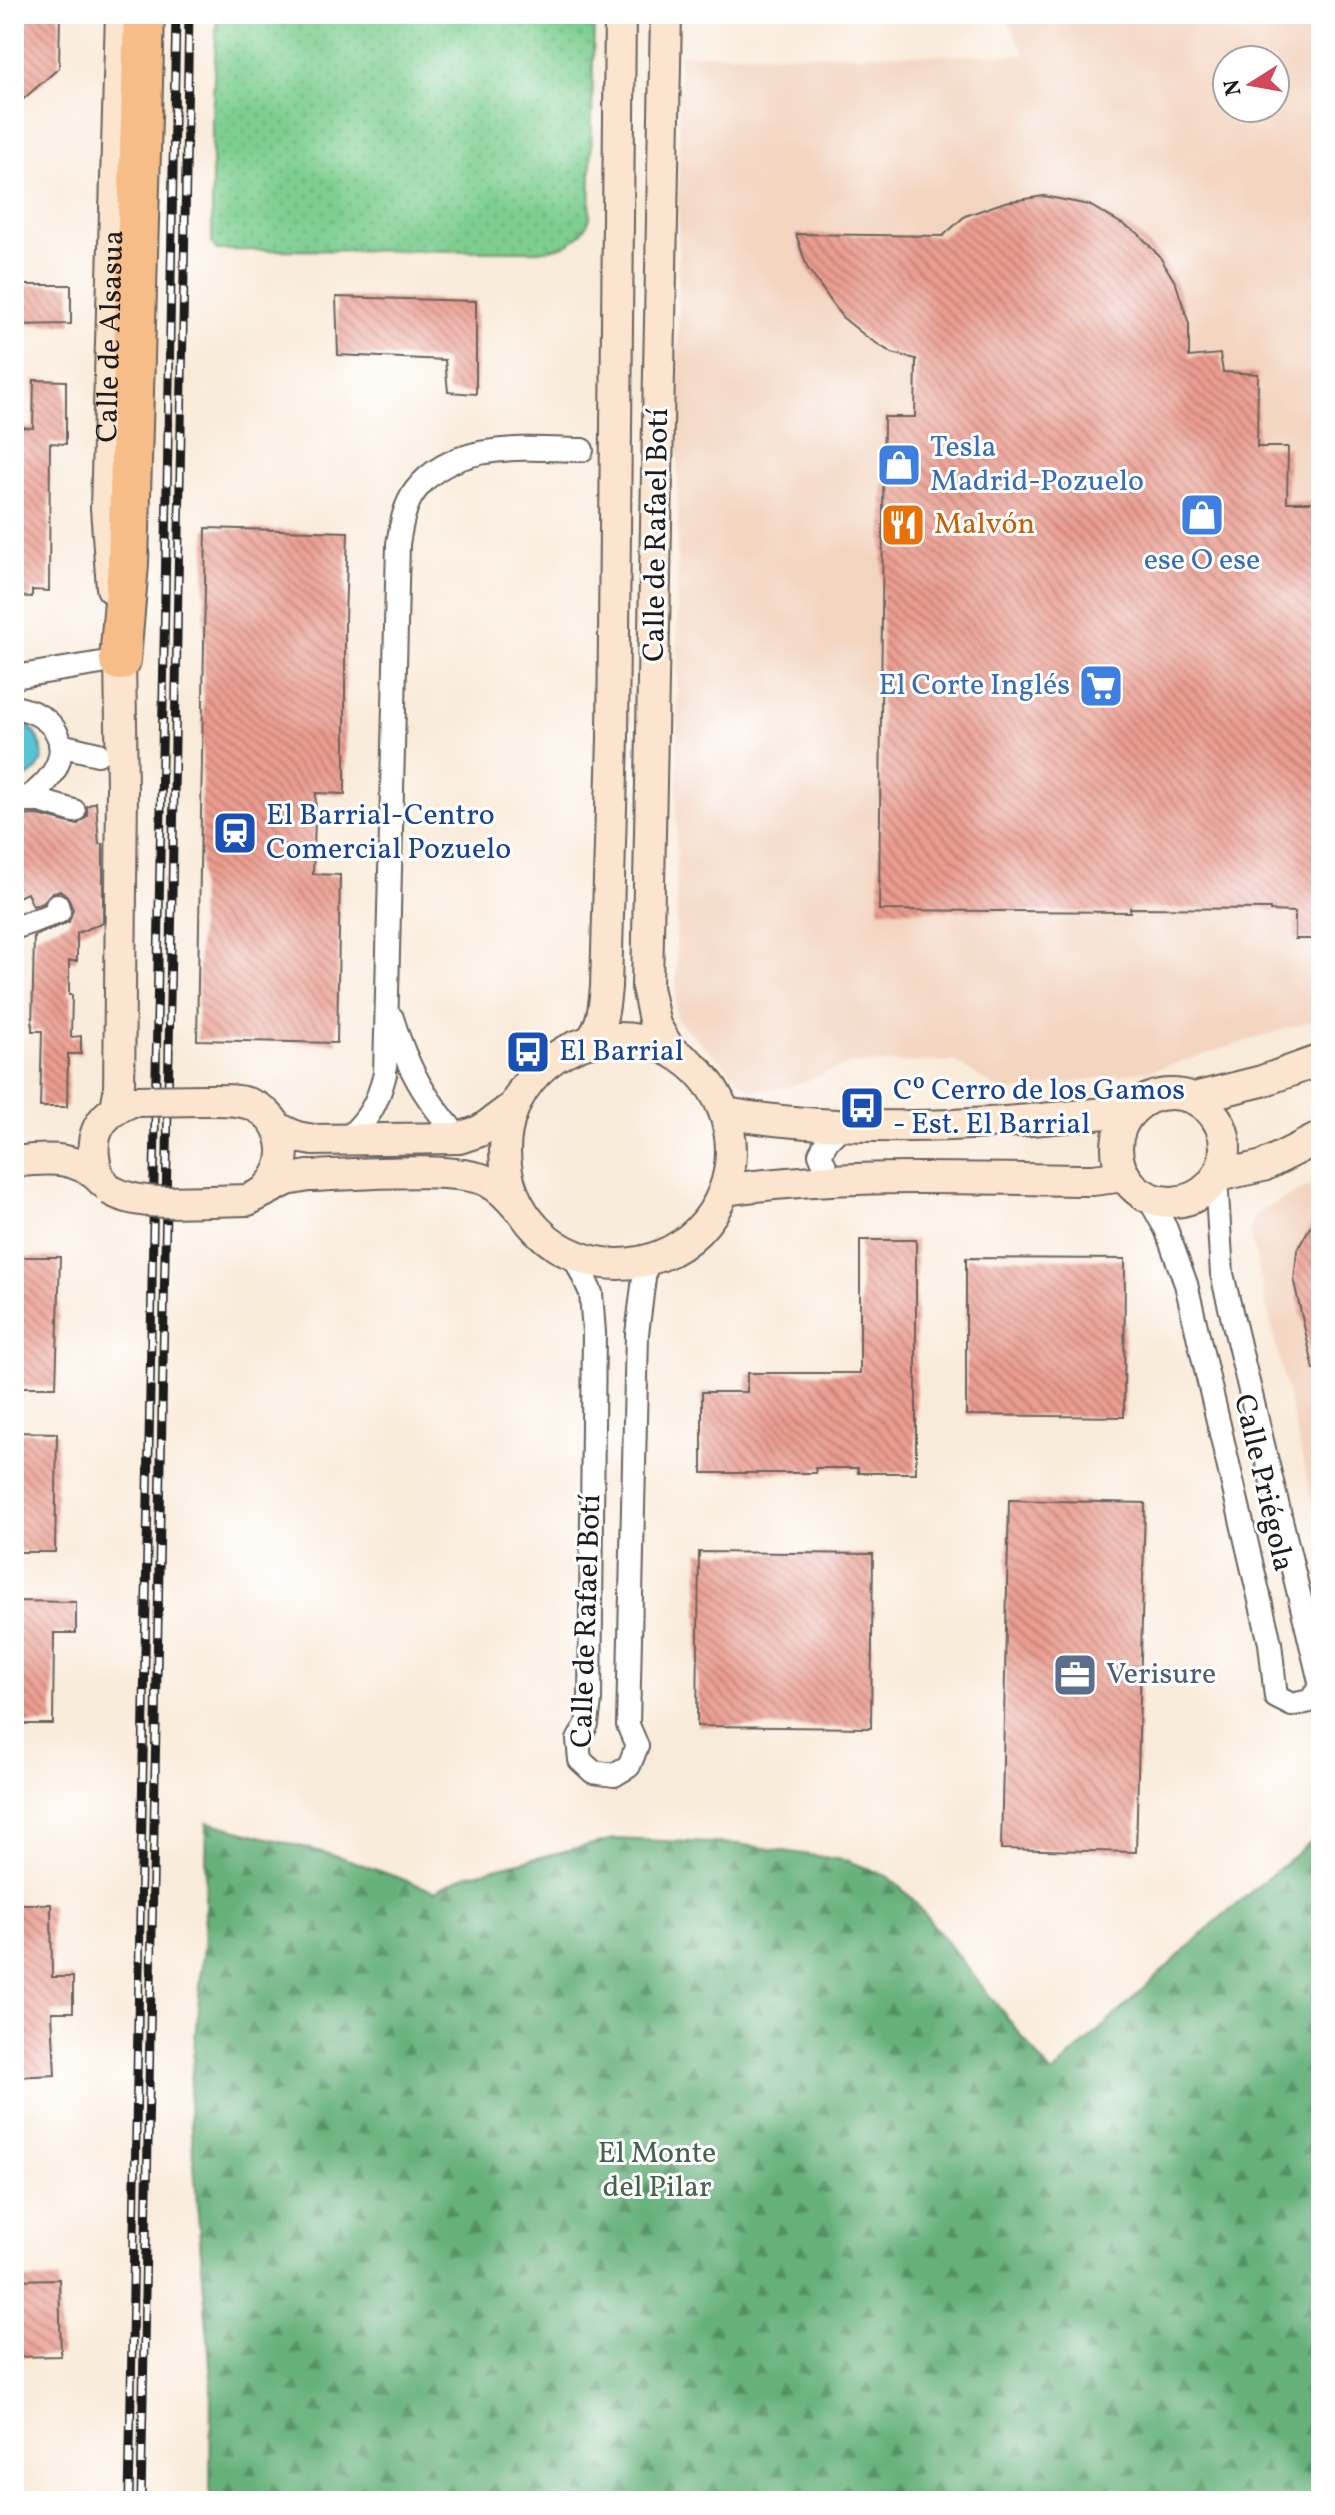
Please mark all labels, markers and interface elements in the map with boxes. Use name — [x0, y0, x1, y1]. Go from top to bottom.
north arrow — [1211, 44, 1291, 124]
text: N — [1217, 77, 1251, 98]
street label: Calle de Alsasua — [87, 229, 135, 443]
street label: Calle de Rafael Botí — [634, 408, 680, 662]
place label: Tesla Madrid-Pozuelo — [930, 427, 1144, 503]
shop icon: Tesla Madrid-Pozuelo — [875, 441, 923, 489]
shop icon: ese O ese — [1178, 491, 1226, 539]
restaurant icon: Malvón — [879, 501, 927, 549]
place label: Malvón — [934, 504, 1035, 546]
place label: ese O ese — [1144, 540, 1260, 582]
supermarket icon: El Corte Inglés — [1077, 662, 1125, 710]
place label: El Corte Inglés — [879, 665, 1070, 707]
place label: El Barrial-Centro Comercial Pozuelo — [266, 795, 511, 871]
station icon: El Barrial-Centro Comercial Pozuelo — [211, 809, 259, 857]
bus stop icon: El Barrial — [504, 1028, 552, 1076]
place label: El Barrial — [559, 1031, 684, 1073]
place label: Cº Cerro de los Gamos - Est. El Barrial — [893, 1070, 1185, 1146]
bus stop icon: Cº Cerro de los Gamos - Est. El Barrial — [838, 1084, 886, 1132]
street label: Calle Priégola — [1222, 1390, 1304, 1576]
street label: Calle de Rafael Botí — [562, 1493, 612, 1749]
office icon: Verisure — [1051, 1651, 1099, 1699]
place label: Verisure — [1106, 1654, 1216, 1696]
park label: El Monte del Pilar — [598, 2133, 716, 2209]

